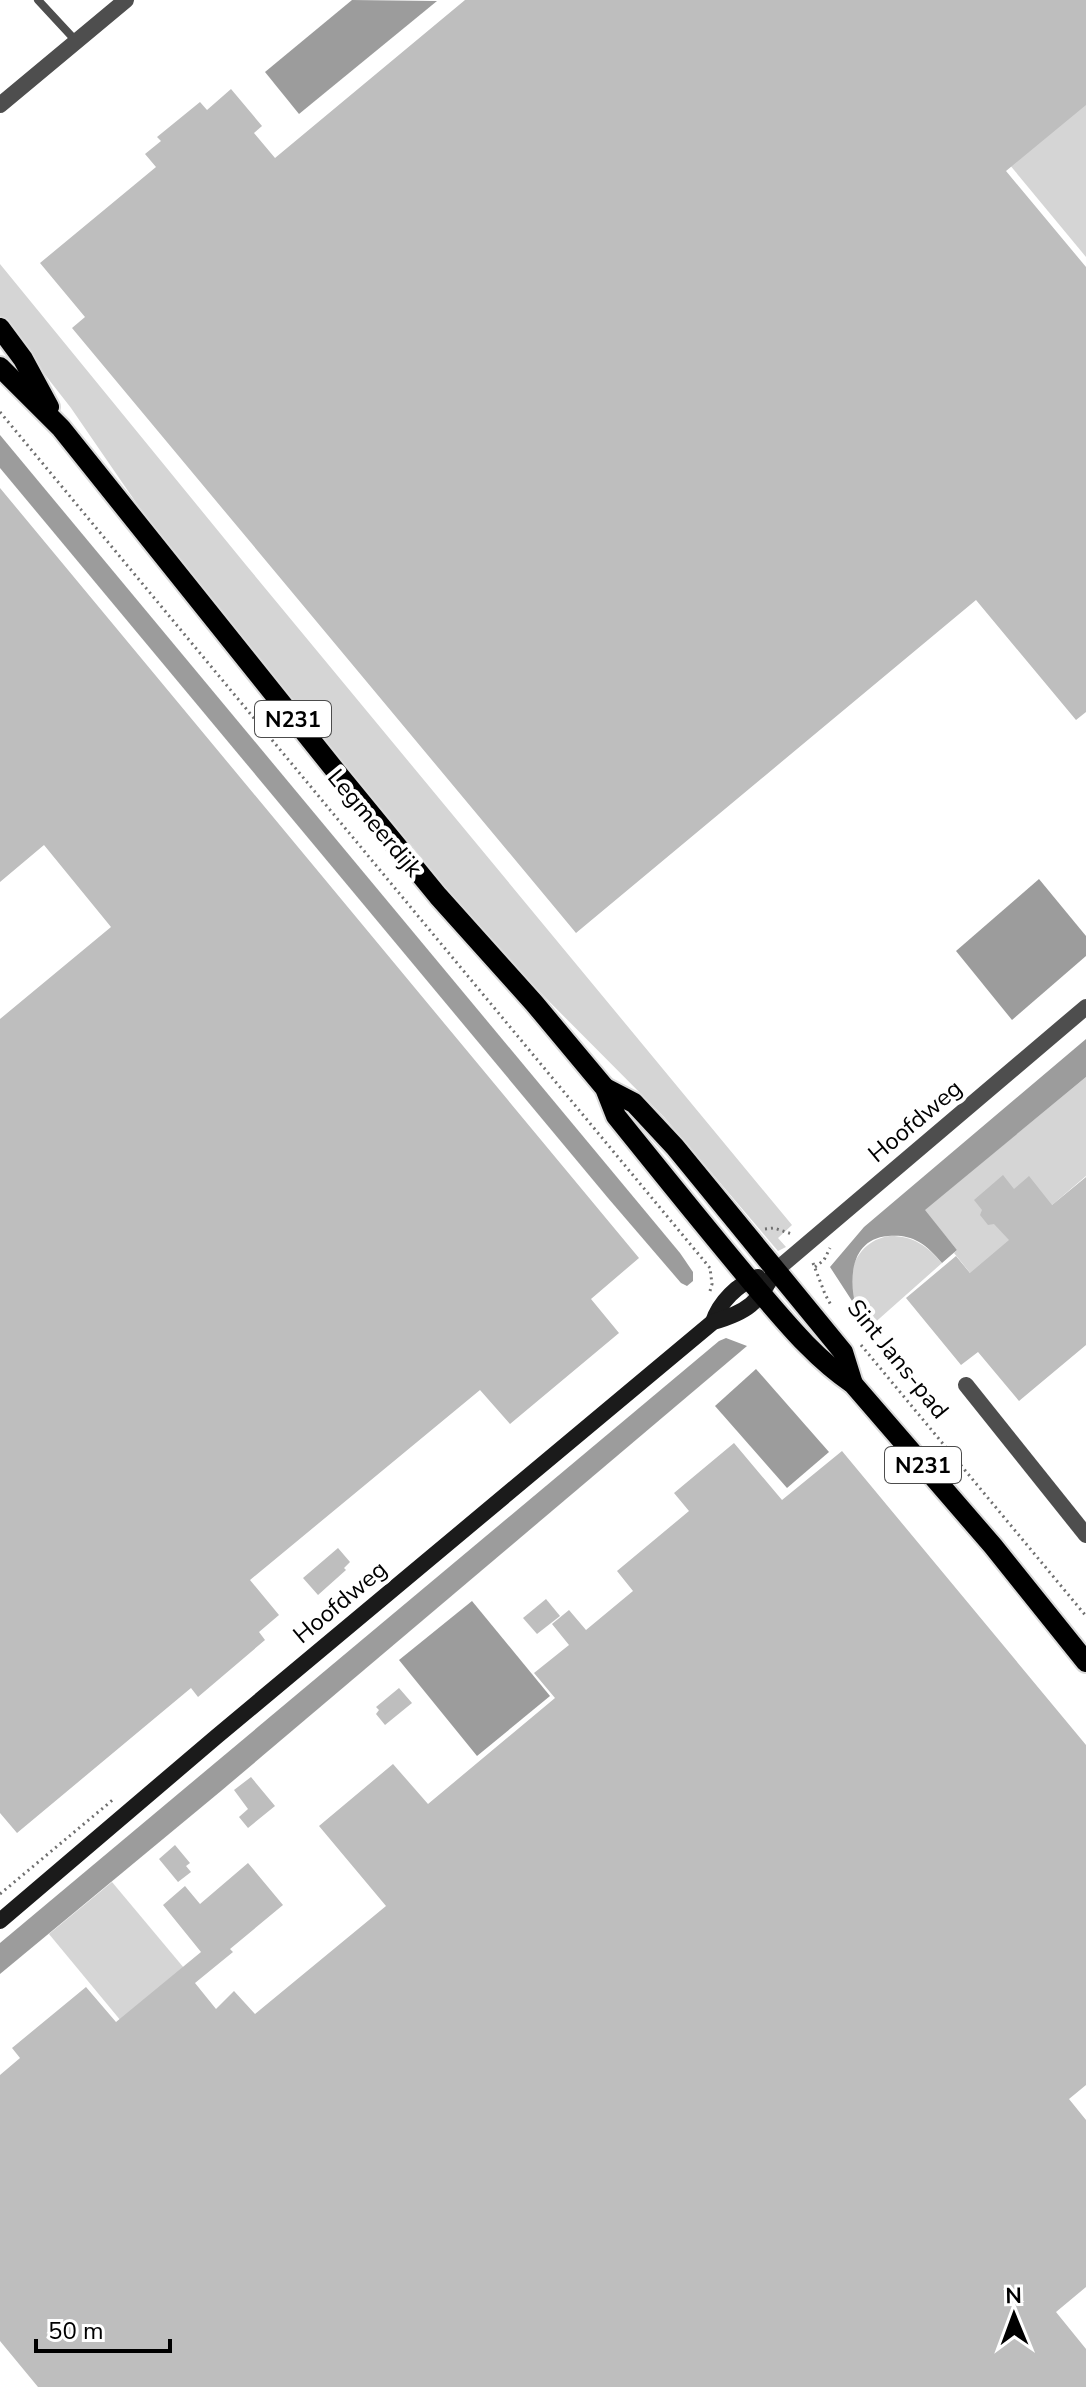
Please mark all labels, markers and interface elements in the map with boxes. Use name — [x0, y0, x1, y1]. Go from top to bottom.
road number: N231 — [255, 701, 331, 737]
street label: Legmeerdijk — [320, 762, 430, 884]
street label: Hoofdweg — [861, 1072, 969, 1170]
street label: Sint Jans-pad — [840, 1293, 956, 1425]
road number: N231 — [885, 1447, 961, 1483]
street label: Hoofdweg — [286, 1553, 394, 1651]
north arrow — [974, 2275, 1054, 2355]
text: N — [1005, 2281, 1022, 2311]
scale bar — [36, 2303, 170, 2353]
text: 50 m — [48, 2315, 104, 2347]

